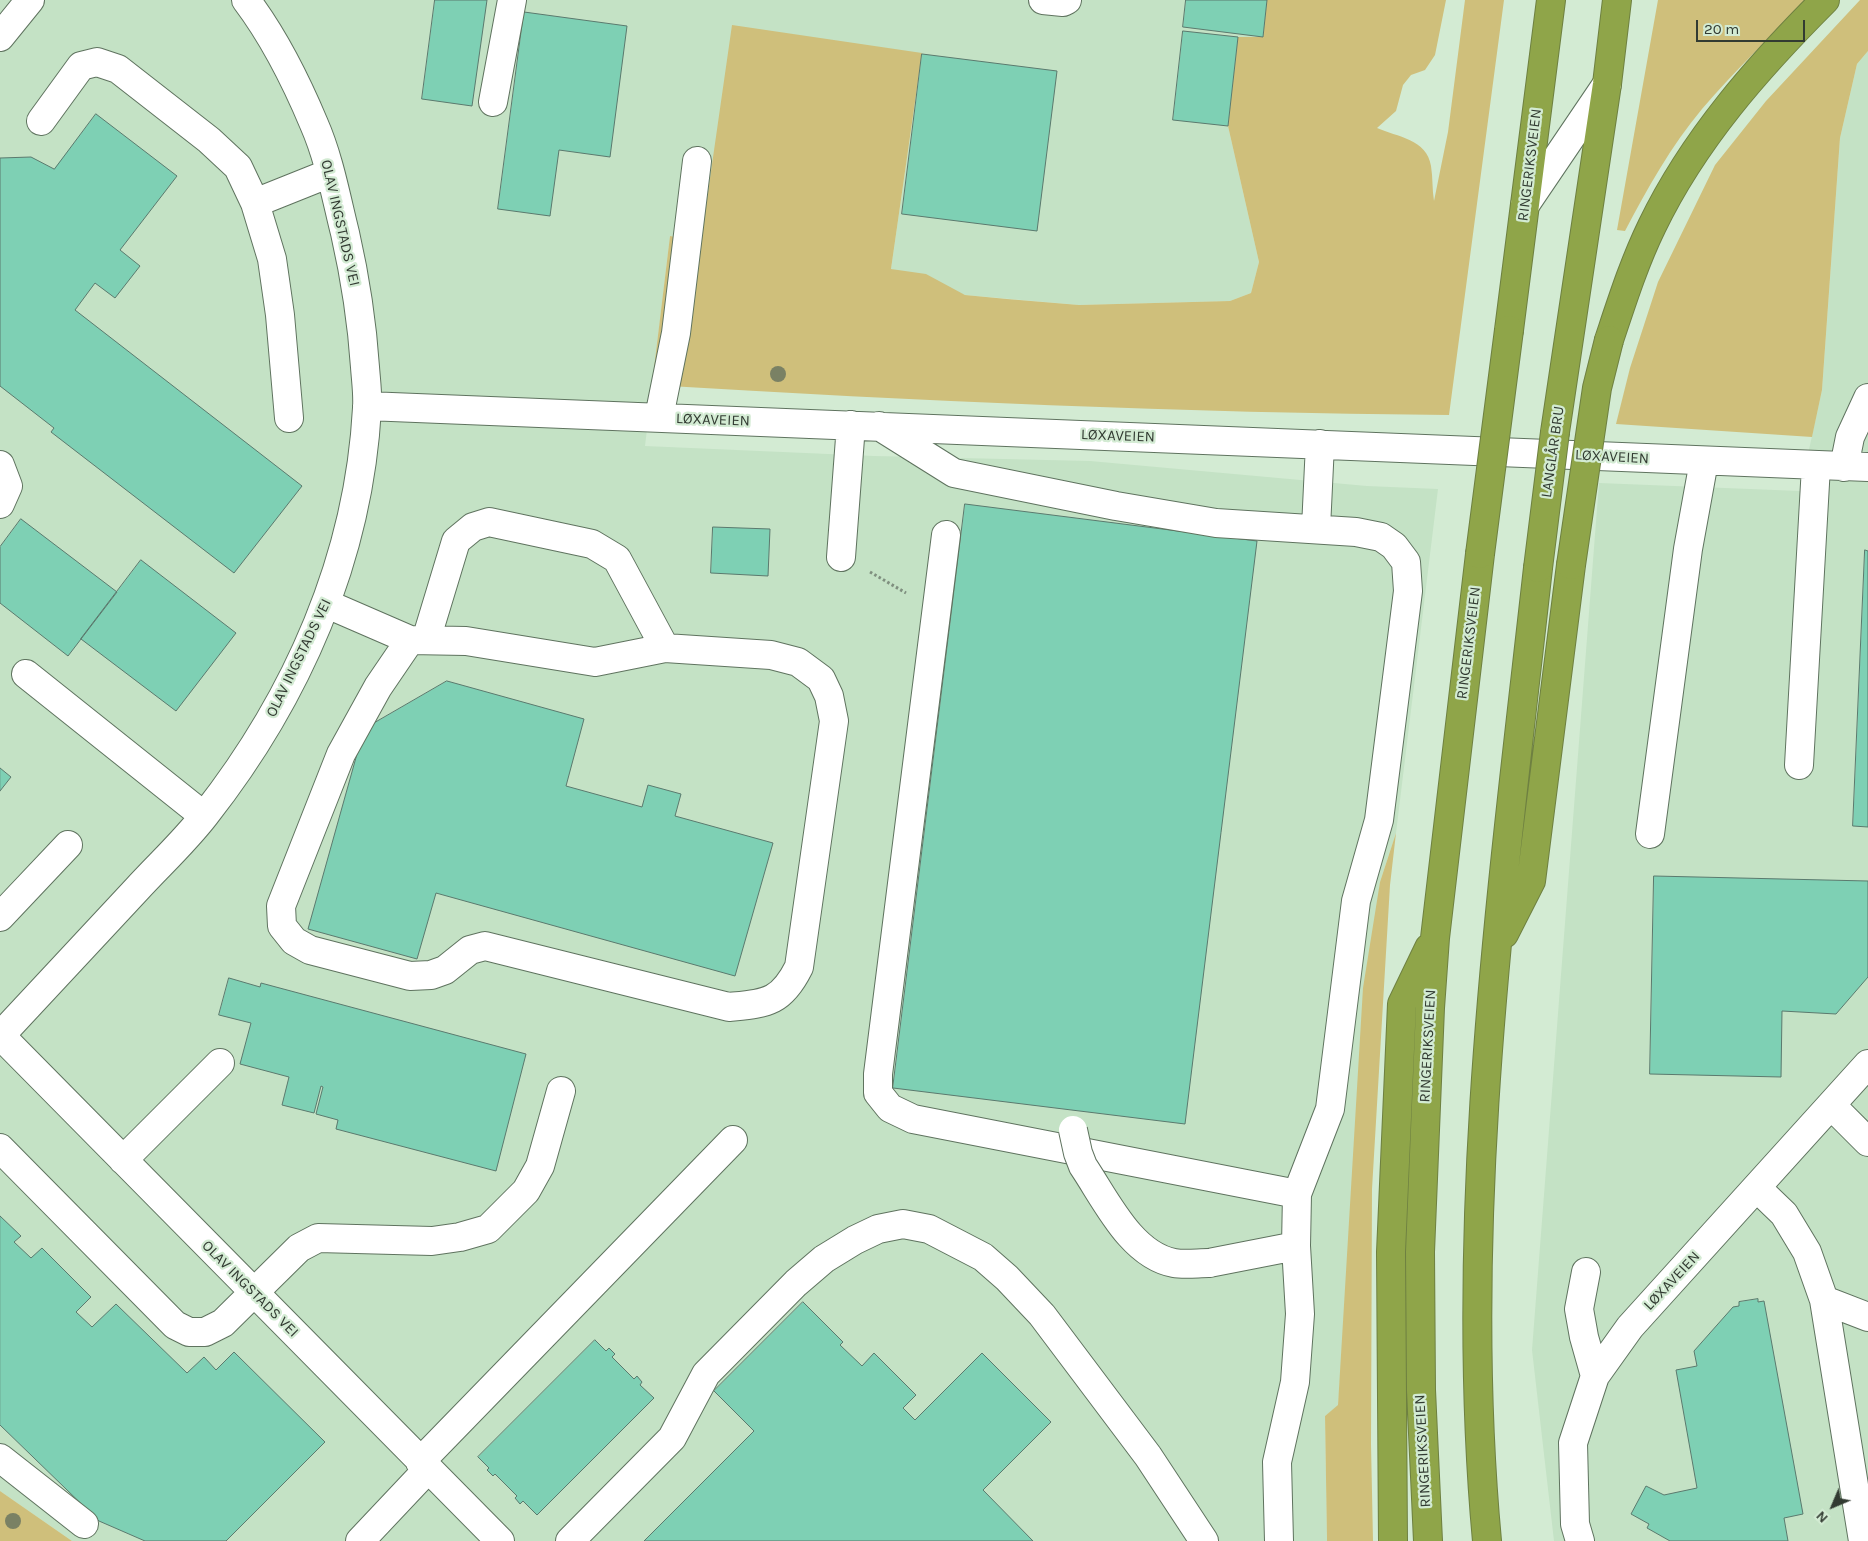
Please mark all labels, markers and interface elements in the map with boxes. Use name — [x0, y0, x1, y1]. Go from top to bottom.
scale bar — [1698, 10, 1807, 42]
text: 20 m — [1704, 20, 1739, 38]
street label: RINGERIKSVEIEN — [1514, 108, 1546, 222]
street label: OLAV INGSTADS VEI — [317, 158, 363, 288]
street label: LANGLÅR BRU — [1538, 405, 1568, 499]
street label: LØXAVEIEN — [676, 410, 750, 430]
street label: LØXAVEIEN — [1081, 426, 1155, 446]
street label: LØXAVEIEN — [1575, 446, 1649, 468]
street label: RINGERIKSVEIEN — [1453, 586, 1485, 700]
street label: OLAV INGSTADS VEI — [263, 596, 335, 720]
street label: RINGERIKSVEIEN — [1416, 989, 1440, 1103]
street label: OLAV INGSTADS VEI — [198, 1237, 302, 1341]
street label: LØXAVEIEN — [1640, 1248, 1704, 1314]
street label: RINGERIKSVEIEN — [1411, 1394, 1435, 1508]
north arrow — [1808, 1481, 1858, 1531]
text: N — [1812, 1507, 1832, 1527]

